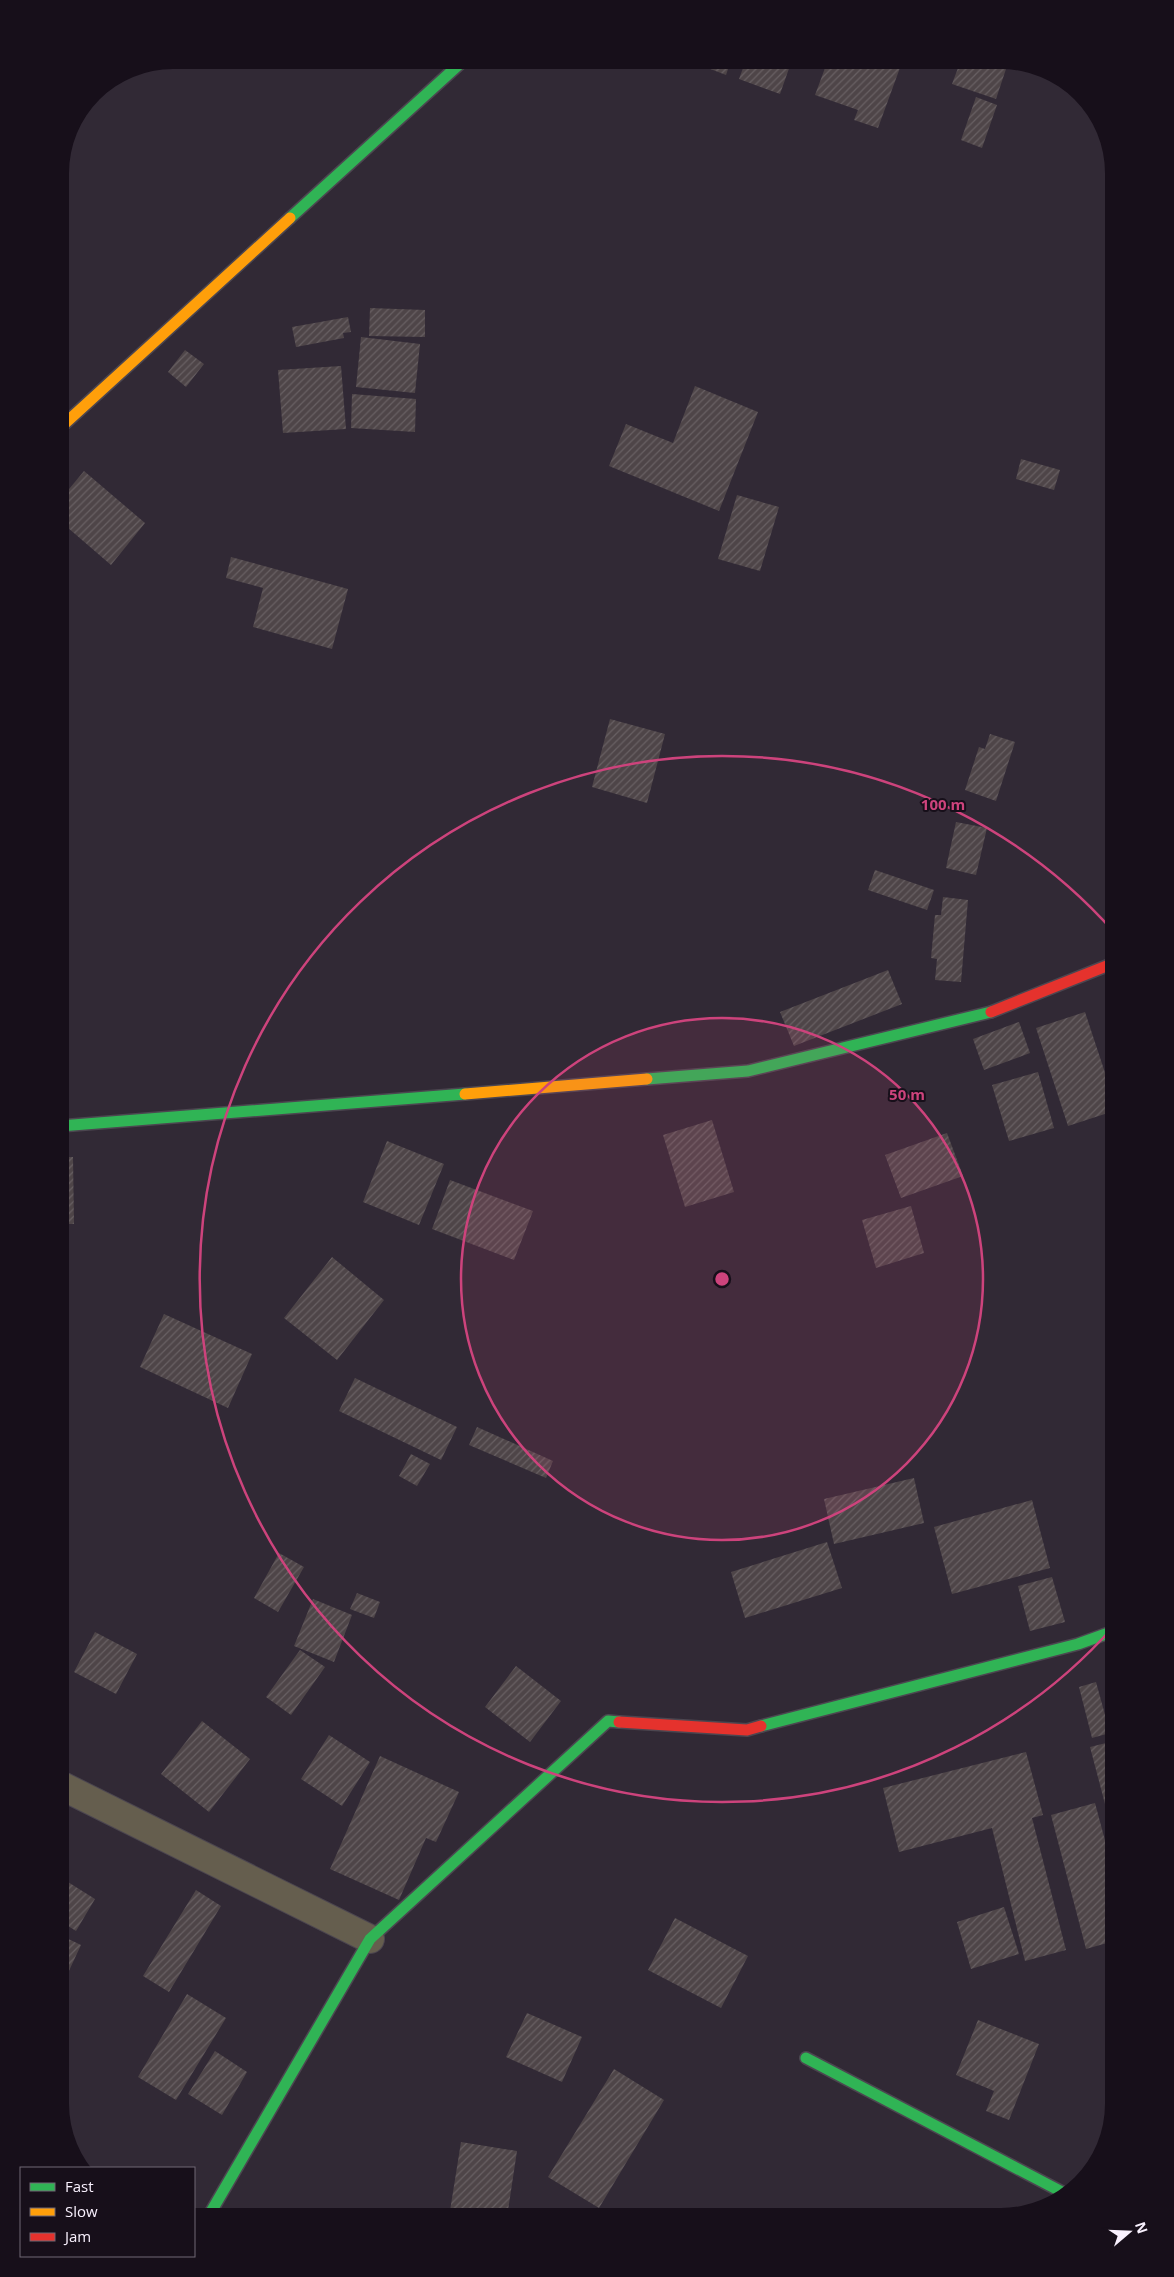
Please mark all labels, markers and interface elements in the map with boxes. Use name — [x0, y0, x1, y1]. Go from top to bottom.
text: 100 m — [921, 794, 965, 814]
text: 50 m — [889, 1084, 925, 1104]
centre of rings — [713, 1270, 731, 1288]
legend — [20, 2167, 195, 2257]
text: Fast — [65, 2176, 94, 2196]
text: Slow — [65, 2201, 98, 2221]
north arrow — [1104, 2207, 1154, 2257]
text: N — [1131, 2219, 1153, 2236]
text: Jam — [63, 2226, 91, 2246]

